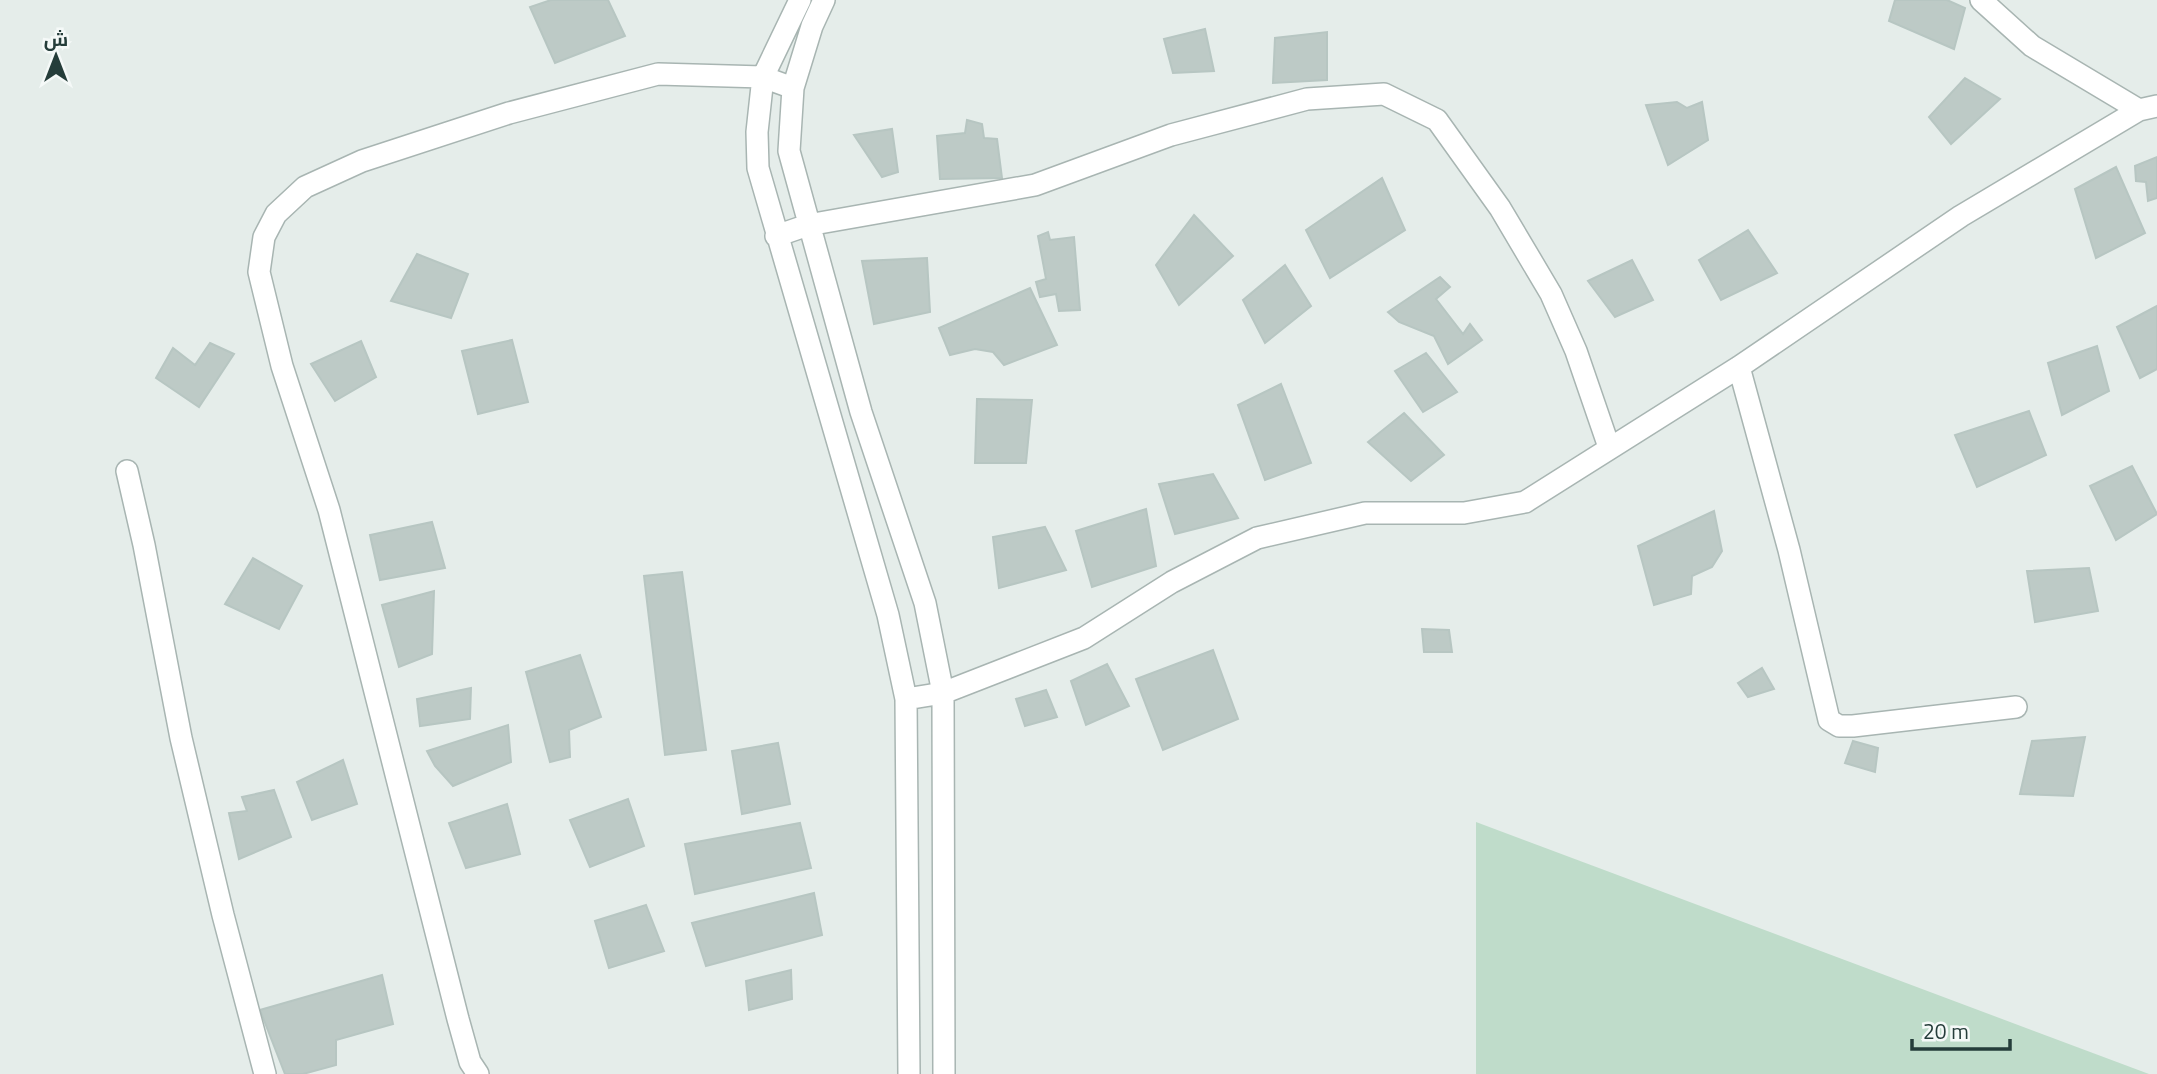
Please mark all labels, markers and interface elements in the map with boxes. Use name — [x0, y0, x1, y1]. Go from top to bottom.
north arrow — [21, 21, 91, 91]
text: ش — [44, 24, 68, 53]
scale bar — [1912, 1007, 2010, 1052]
text: 20 m — [1923, 1015, 1969, 1047]

